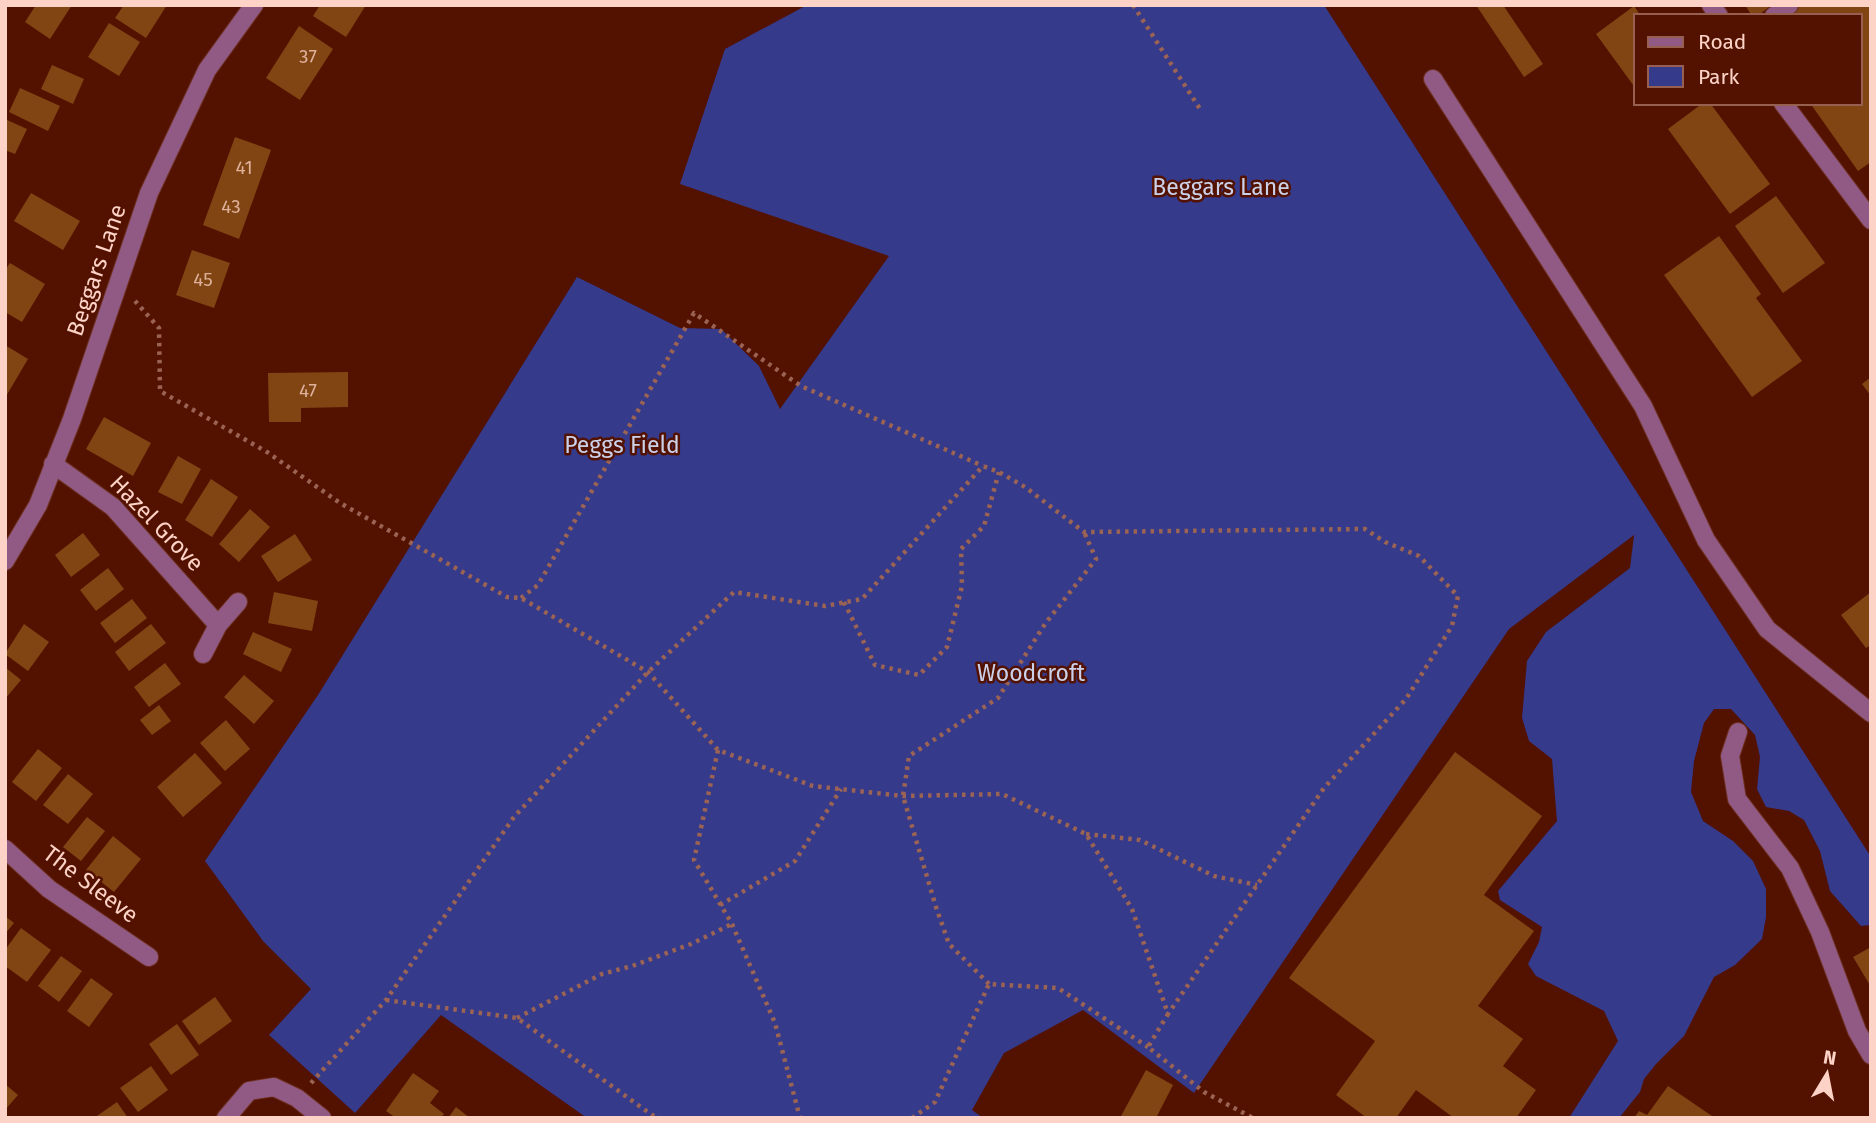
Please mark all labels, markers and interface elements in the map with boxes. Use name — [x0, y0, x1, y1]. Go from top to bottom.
legend — [1634, 14, 1862, 105]
text: Road — [1698, 29, 1746, 55]
house number: 37 — [299, 45, 317, 68]
text: Park — [1698, 64, 1740, 90]
house number: 41 — [235, 156, 253, 179]
park label: Beggars Lane — [1152, 173, 1290, 201]
house number: 43 — [221, 195, 241, 218]
street label: Beggars Lane — [60, 200, 132, 340]
house number: 45 — [193, 268, 213, 291]
house number: 47 — [299, 379, 317, 402]
park label: Peggs Field — [564, 431, 680, 459]
street label: Hazel Grove — [104, 469, 210, 577]
park label: Woodcroft — [977, 659, 1086, 687]
street label: The Sleeve — [38, 839, 144, 929]
north arrow — [1792, 1039, 1862, 1109]
text: N — [1822, 1045, 1838, 1070]

